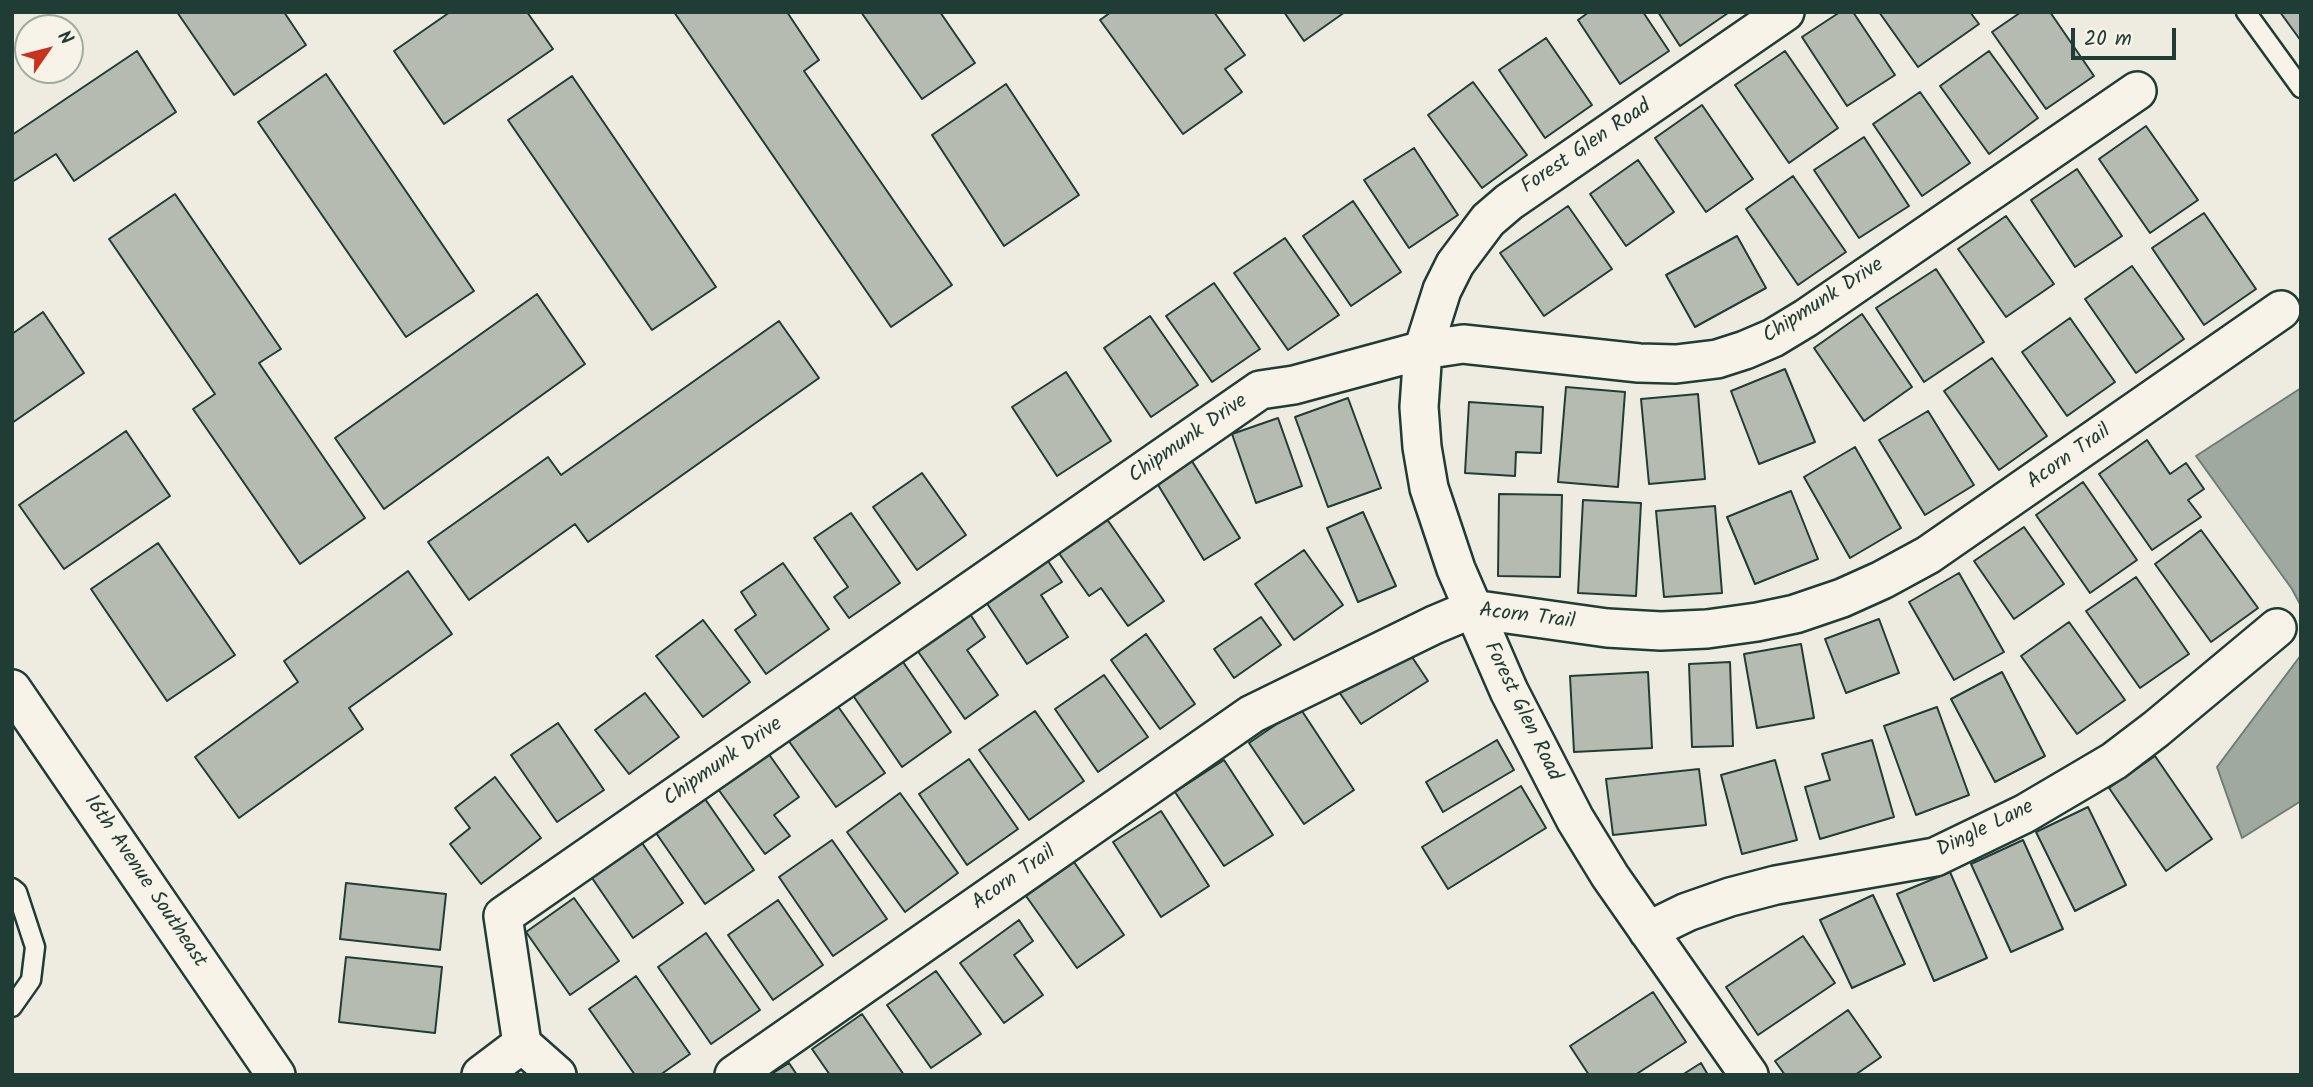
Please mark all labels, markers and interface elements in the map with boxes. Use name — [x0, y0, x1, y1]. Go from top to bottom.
north arrow — [14, 14, 84, 84]
scale bar — [2075, 14, 2180, 58]
text: 20 m — [2084, 23, 2132, 56]
text: N — [49, 25, 80, 52]
street label: Forest Glen Road — [1517, 95, 1657, 201]
street label: Chipmunk Drive — [1759, 254, 1889, 350]
street label: Chipmunk Drive — [1125, 390, 1253, 490]
street label: Acorn Trail — [2023, 420, 2117, 496]
street label: Acorn Trail — [1478, 600, 1576, 636]
street label: Forest Glen Road — [1476, 638, 1566, 786]
street label: Chipmunk Drive — [660, 713, 788, 813]
street label: 16th Avenue Southeast — [77, 791, 211, 973]
street label: Dingle Lane — [1933, 796, 2039, 864]
street label: Acorn Trail — [968, 841, 1062, 917]

